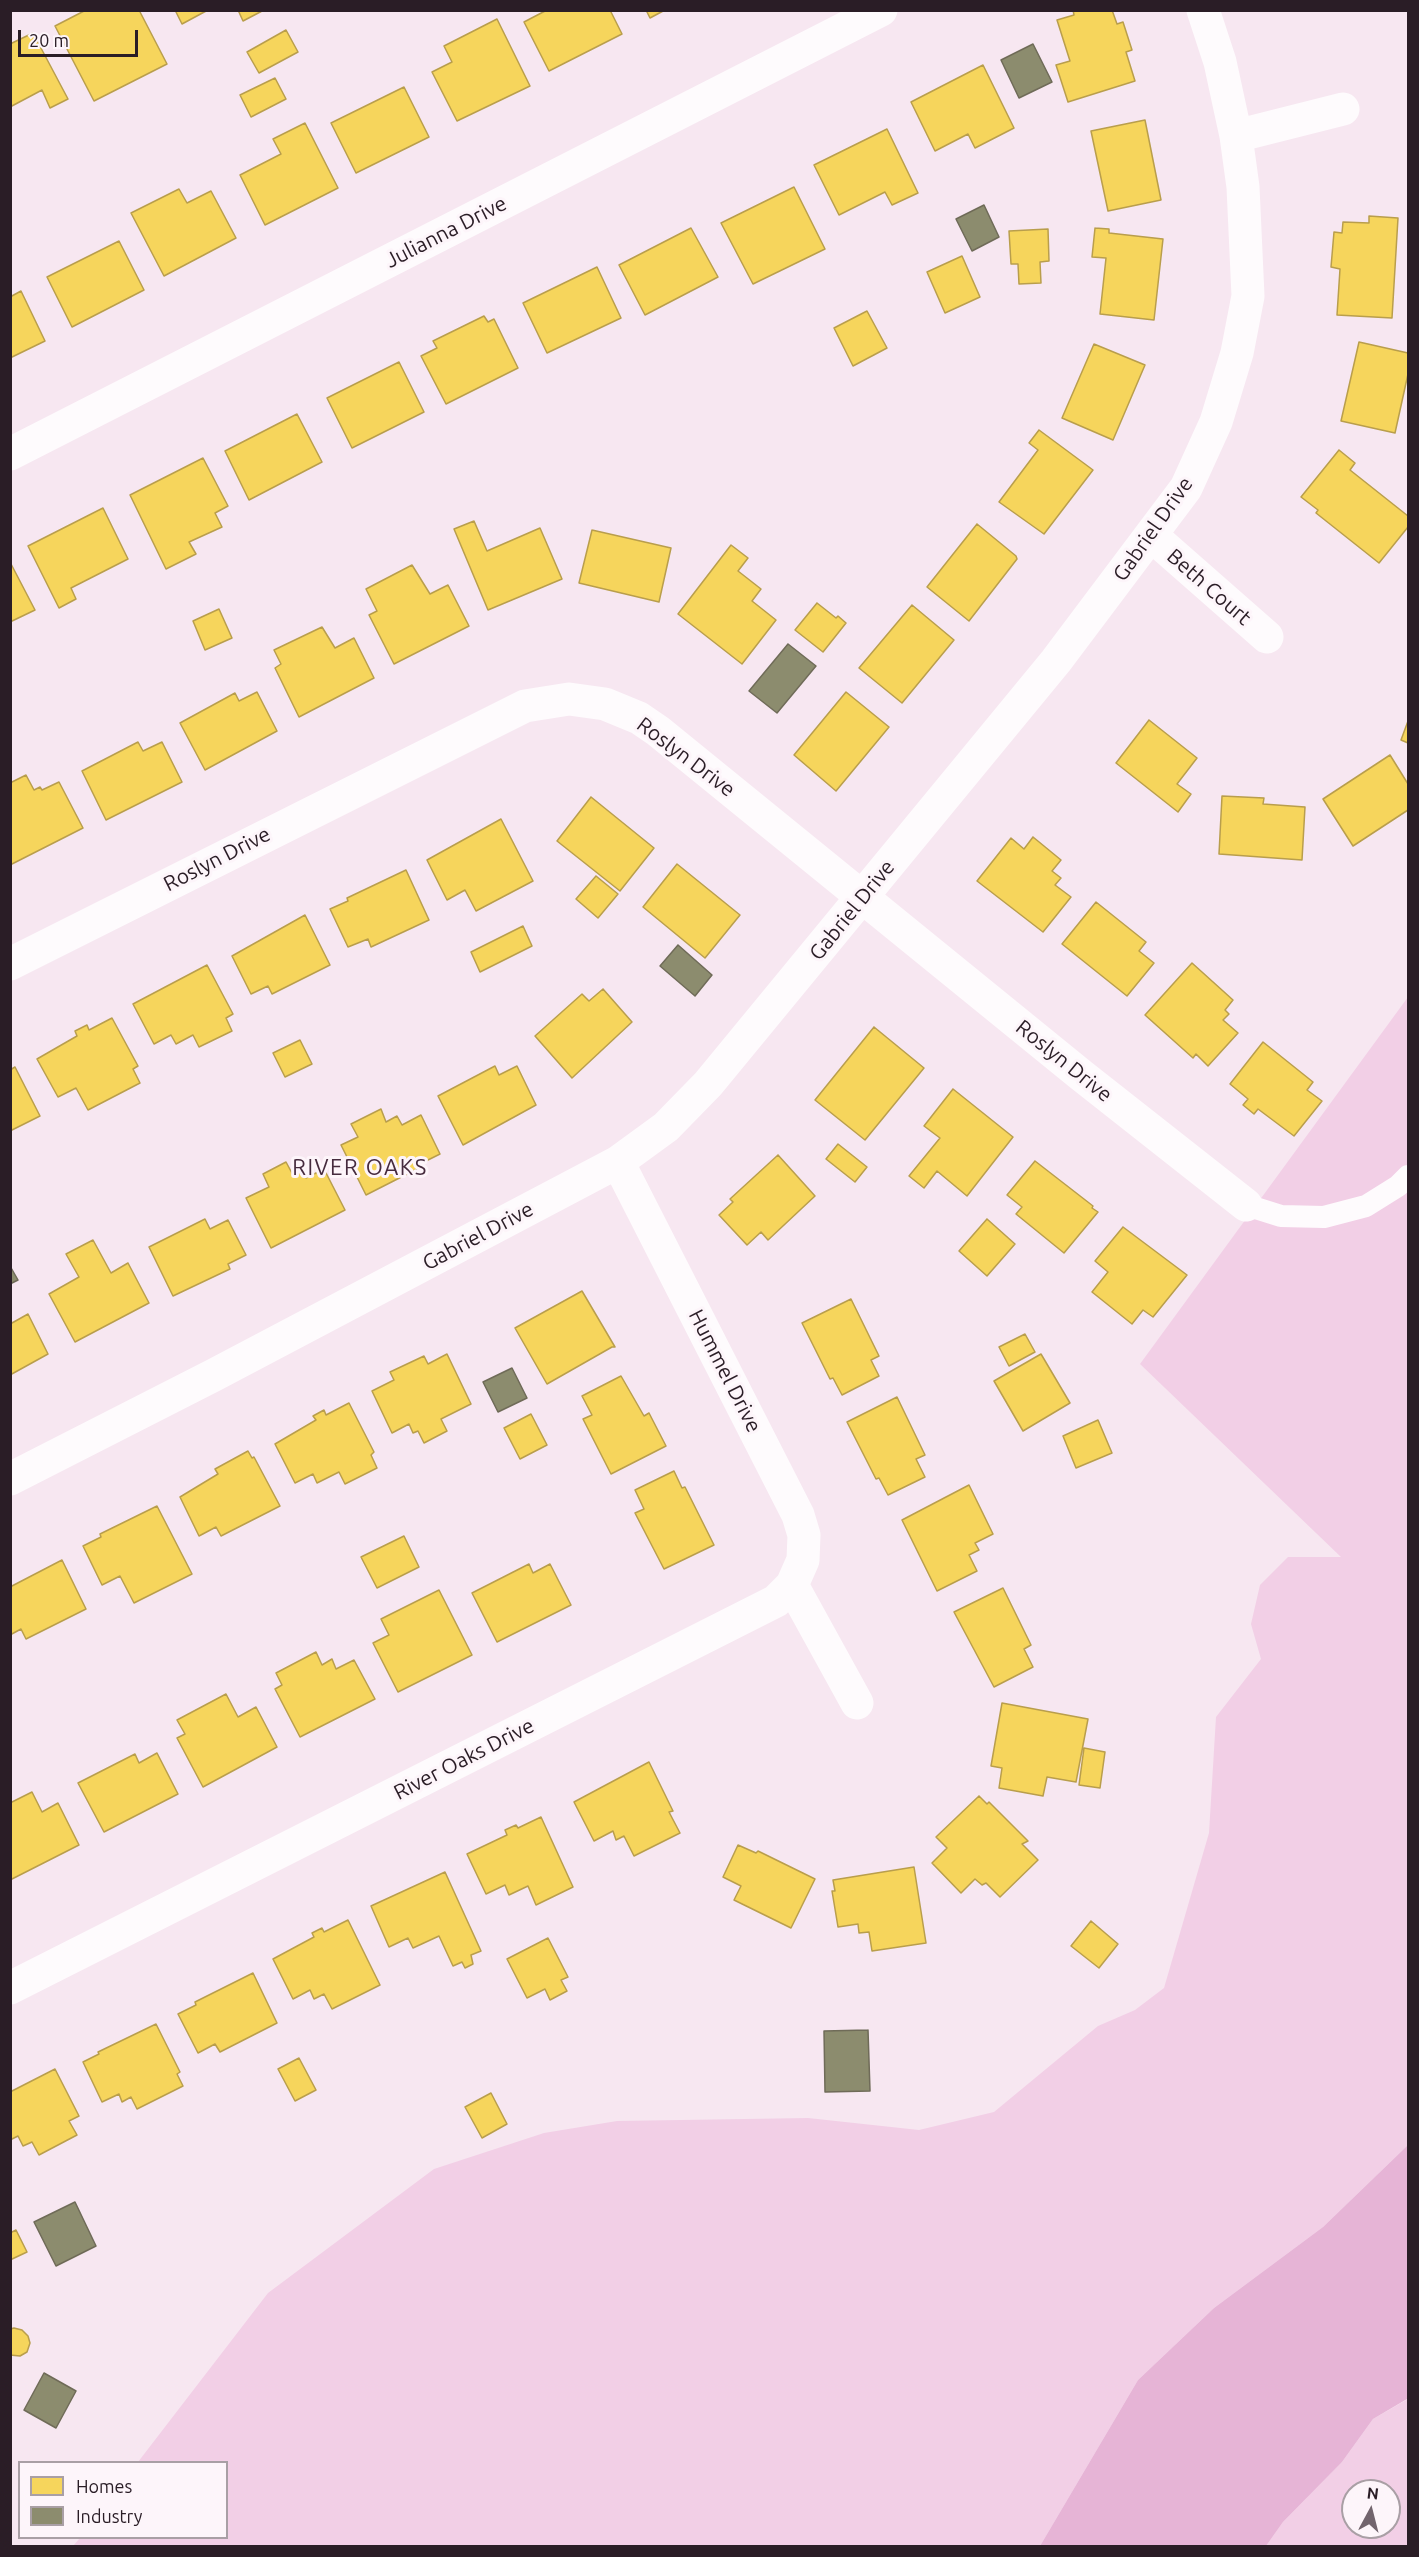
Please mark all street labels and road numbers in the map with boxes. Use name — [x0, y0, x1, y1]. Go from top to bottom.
street label: Julianna Drive — [381, 191, 511, 273]
street label: Gabriel Drive — [1108, 472, 1198, 586]
street label: Beth Court — [1162, 544, 1256, 630]
street label: Roslyn Drive — [632, 712, 740, 802]
street label: Roslyn Drive — [159, 821, 275, 897]
street label: Gabriel Drive — [804, 855, 900, 965]
street label: Roslyn Drive — [1011, 1015, 1117, 1107]
street label: Gabriel Drive — [418, 1196, 538, 1276]
street label: Hummel Drive — [683, 1305, 767, 1437]
street label: River Oaks Drive — [390, 1713, 538, 1805]

